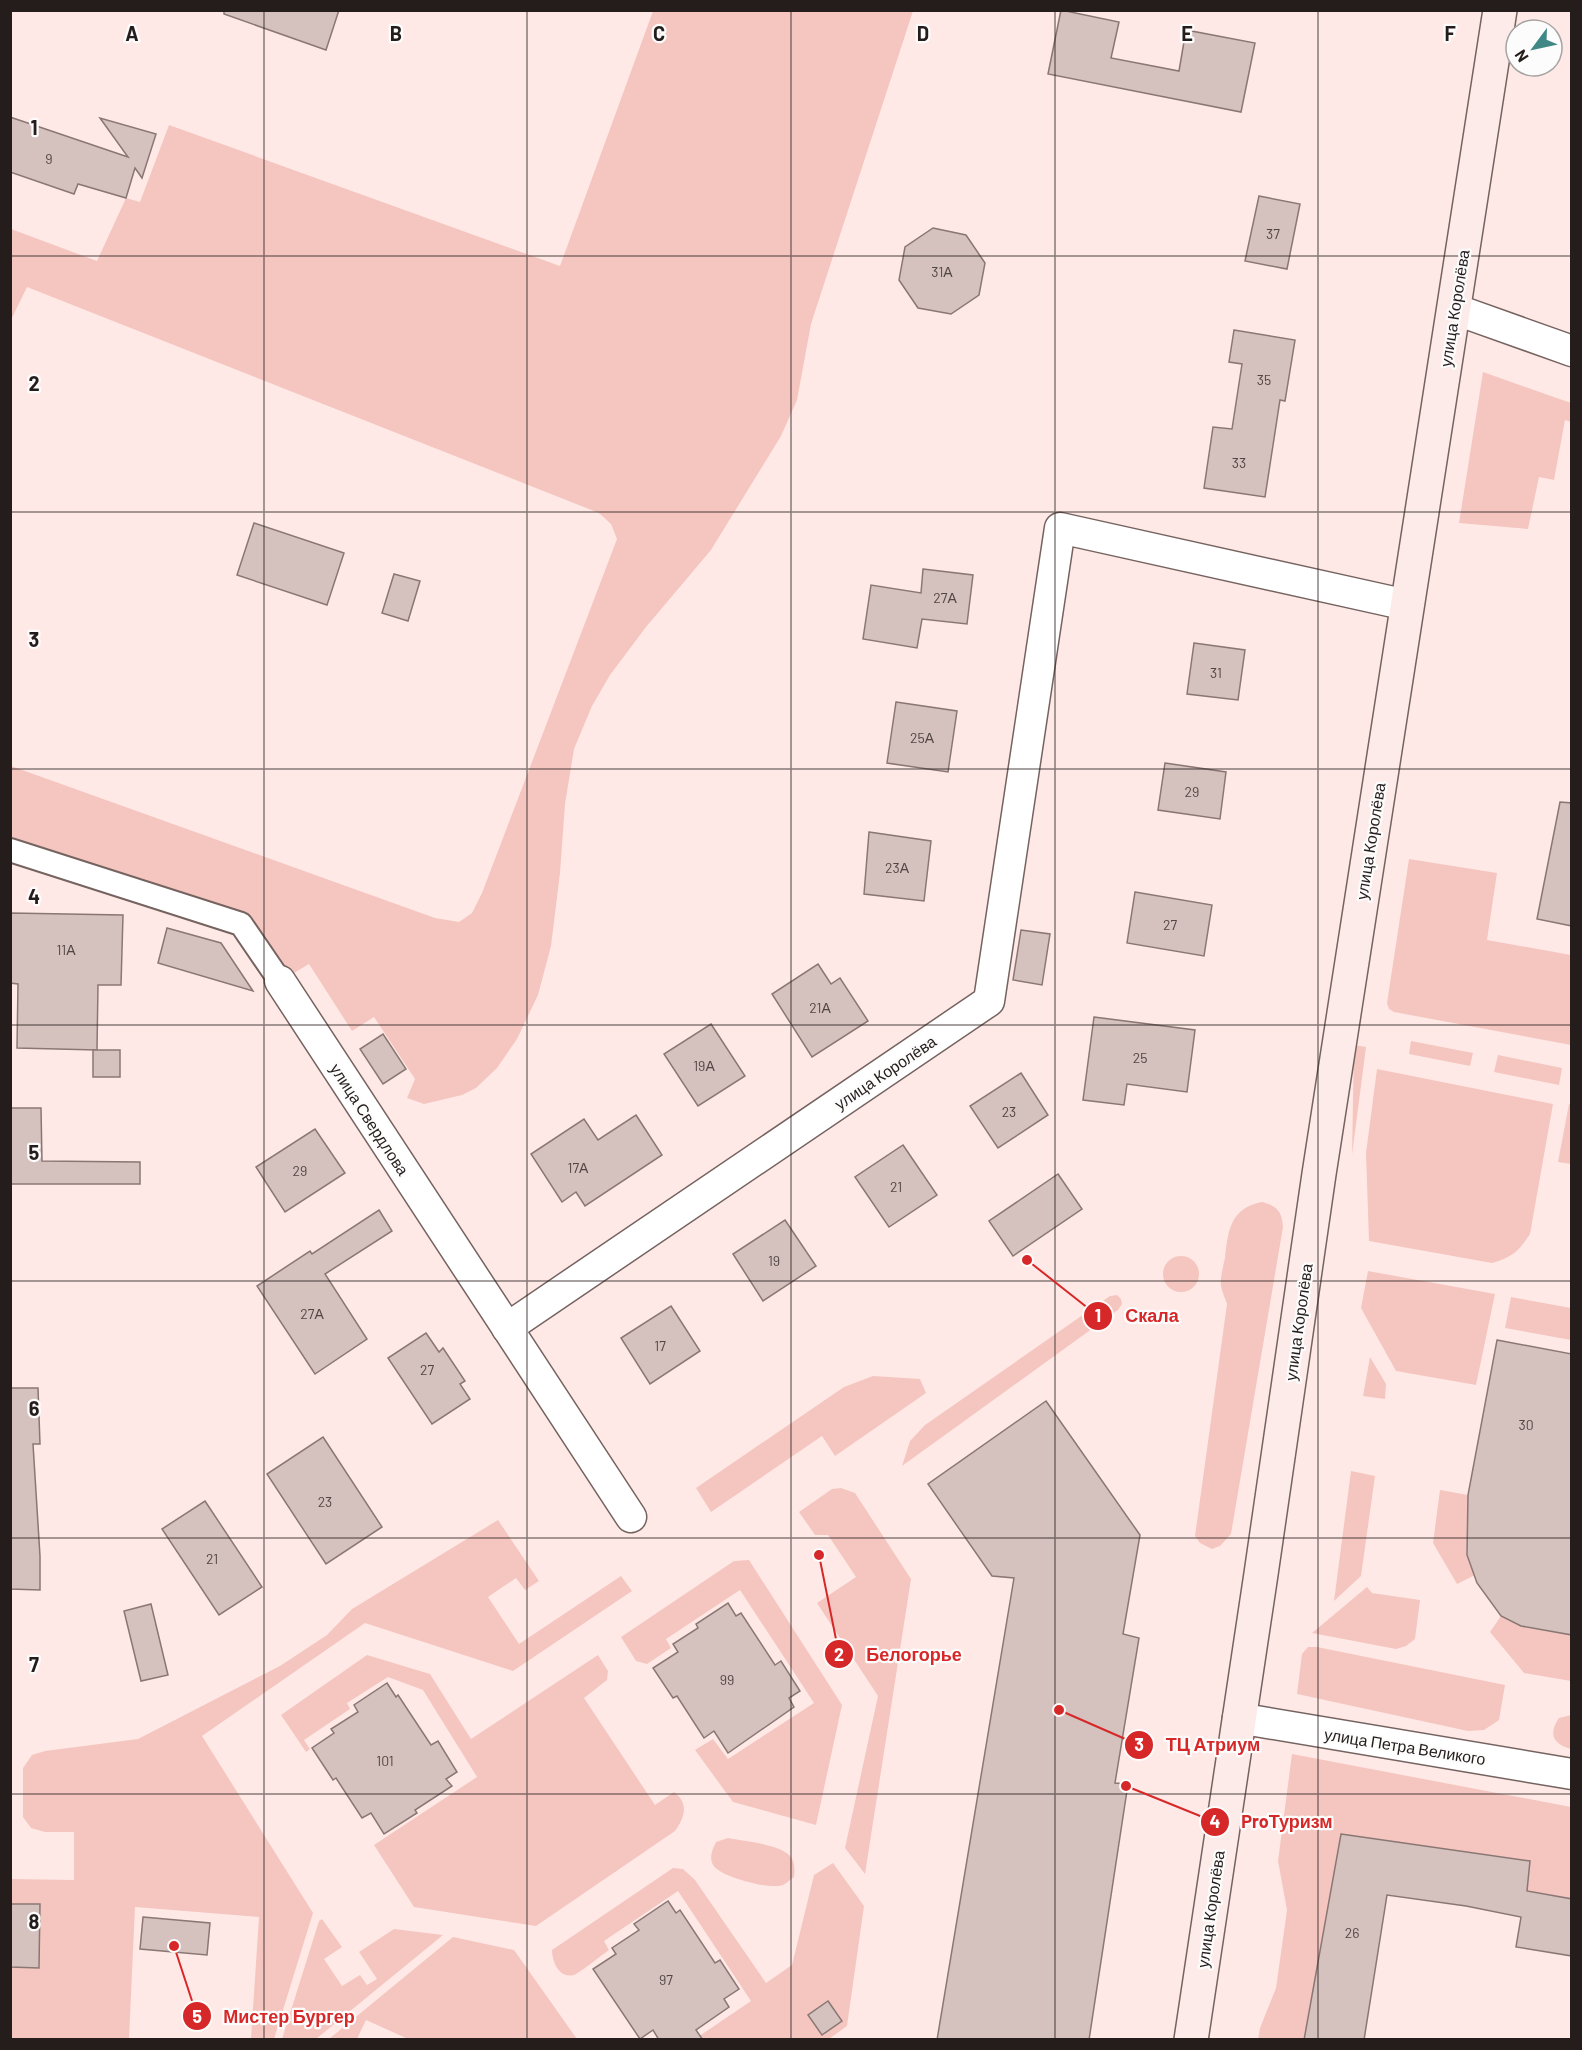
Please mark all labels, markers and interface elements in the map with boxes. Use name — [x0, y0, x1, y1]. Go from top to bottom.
north arrow — [1504, 18, 1564, 78]
text: A — [125, 21, 139, 45]
text: B — [390, 21, 402, 45]
text: C — [653, 21, 665, 45]
text: D — [917, 21, 929, 45]
text: E — [1181, 21, 1193, 45]
text: F — [1444, 21, 1456, 45]
text: N — [1510, 47, 1532, 66]
text: 1 — [30, 115, 38, 139]
house number: 9 — [45, 150, 53, 167]
house number: 37 — [1266, 225, 1280, 242]
street label: улица Королёва — [1435, 248, 1473, 368]
house number: 31А — [931, 263, 953, 280]
text: 2 — [28, 371, 40, 395]
house number: 35 — [1257, 371, 1271, 388]
house number: 33 — [1232, 454, 1246, 471]
house number: 27А — [933, 589, 957, 606]
text: 3 — [29, 627, 39, 651]
house number: 31 — [1210, 664, 1222, 681]
house number: 25А — [910, 729, 935, 746]
street label: улица Королёва — [1351, 781, 1389, 901]
house number: 29 — [1185, 783, 1199, 800]
house number: 23А — [885, 859, 910, 876]
text: 4 — [28, 884, 40, 908]
house number: 27 — [1163, 916, 1177, 933]
house number: 11А — [56, 941, 76, 958]
house number: 21А — [809, 999, 831, 1016]
street label: улица Королёва — [831, 1031, 939, 1113]
house number: 25 — [1133, 1049, 1147, 1066]
house number: 19А — [693, 1057, 715, 1074]
street label: улица Свердлова — [327, 1060, 413, 1179]
house number: 23 — [1002, 1103, 1016, 1120]
text: 5 — [29, 1140, 40, 1164]
house number: 17А — [568, 1159, 589, 1176]
house number: 29 — [293, 1162, 307, 1179]
house number: 21 — [890, 1178, 902, 1195]
house number: 19 — [768, 1252, 780, 1269]
street label: улица Королёва — [1280, 1262, 1316, 1382]
callout: Скала — [1083, 1298, 1191, 1334]
text: 1 — [1095, 1304, 1101, 1326]
text: Скала — [1125, 1304, 1180, 1326]
house number: 27А — [300, 1305, 324, 1322]
house number: 17 — [654, 1337, 666, 1354]
house number: 27 — [420, 1361, 434, 1378]
text: 6 — [29, 1396, 40, 1420]
house number: 30 — [1518, 1416, 1534, 1433]
house number: 23 — [318, 1493, 332, 1510]
house number: 21 — [206, 1550, 218, 1567]
callout: Белогорье — [824, 1636, 974, 1672]
text: 2 — [834, 1643, 844, 1665]
text: Белогорье — [866, 1643, 962, 1665]
text: 7 — [29, 1652, 39, 1676]
house number: 99 — [720, 1671, 734, 1688]
street label: улица Петра Великого — [1323, 1724, 1487, 1768]
callout: ТЦ Атриум — [1124, 1727, 1272, 1763]
text: 3 — [1134, 1733, 1144, 1755]
text: ТЦ Атриум — [1166, 1733, 1260, 1755]
house number: 101 — [376, 1752, 394, 1769]
callout: ProТуризм — [1200, 1804, 1345, 1840]
text: 4 — [1210, 1810, 1221, 1832]
text: ProТуризм — [1241, 1810, 1333, 1832]
street label: улица Королёва — [1192, 1849, 1228, 1969]
text: 8 — [29, 1909, 40, 1933]
house number: 26 — [1345, 1924, 1359, 1941]
house number: 97 — [659, 1971, 673, 1988]
callout: Мистер Бургер — [182, 1998, 367, 2034]
text: 5 — [192, 2005, 202, 2027]
text: Мистер Бургер — [223, 2005, 355, 2027]

